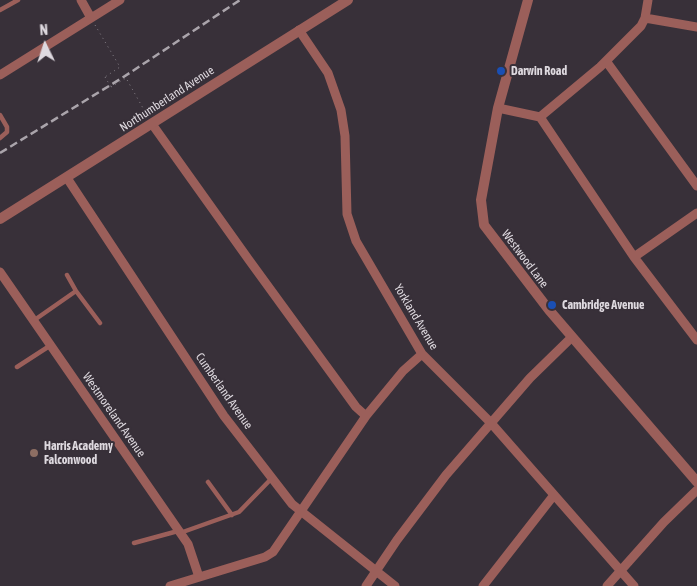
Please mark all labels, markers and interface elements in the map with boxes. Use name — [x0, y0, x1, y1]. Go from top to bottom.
north arrow — [20, 20, 70, 70]
text: N — [39, 22, 49, 38]
street label: Northumberland Avenue — [117, 63, 217, 135]
place label: Darwin Road — [511, 64, 567, 78]
marker: Darwin Road — [495, 65, 507, 77]
street label: Westwood Lane — [499, 227, 551, 291]
street label: Yorkland Avenue — [391, 281, 441, 353]
place label: Cambridge Avenue — [562, 298, 645, 312]
marker: Cambridge Avenue — [546, 299, 558, 311]
street label: Cumberland Avenue — [192, 350, 256, 432]
street label: Westmoreland Avenue — [79, 370, 149, 460]
place label: Harris Academy Falconwood — [44, 439, 113, 467]
marker: Harris Academy Falconwood — [28, 447, 40, 459]

